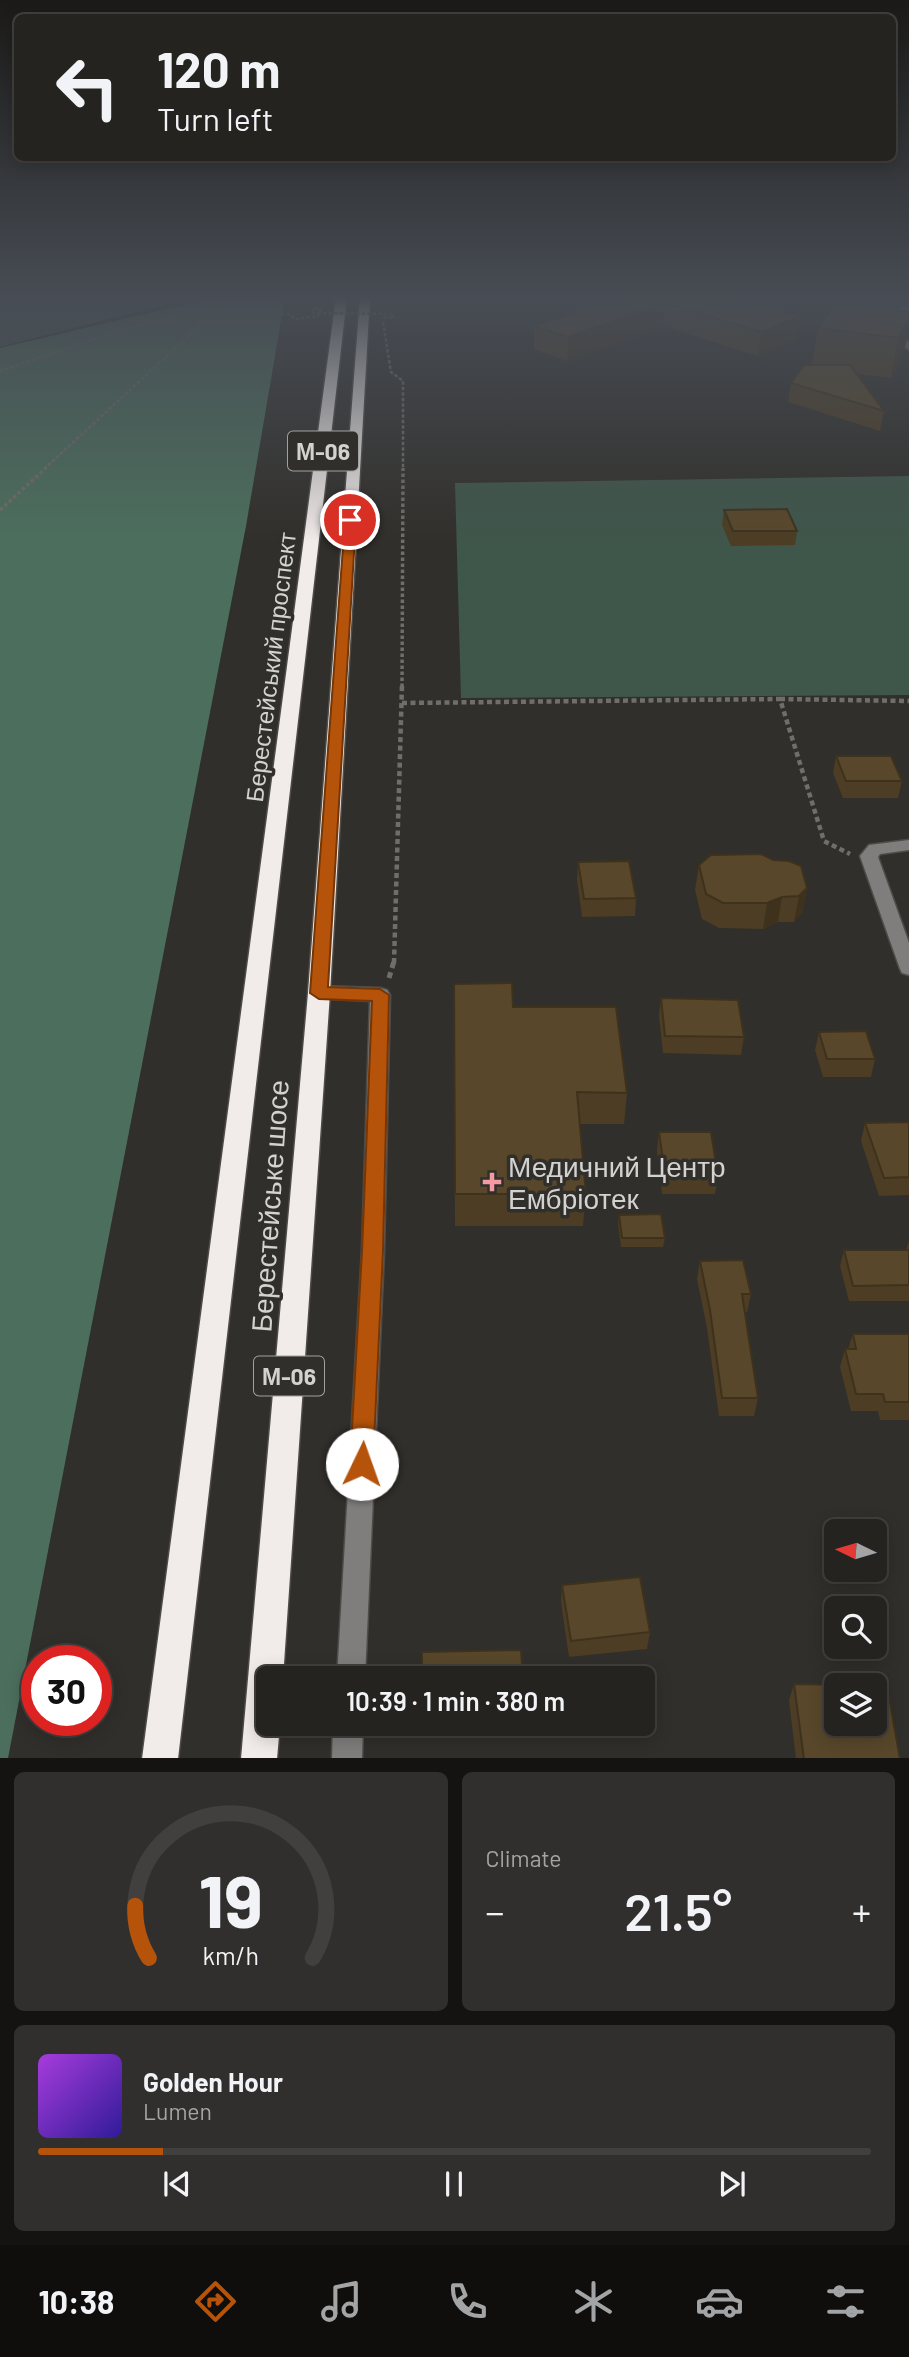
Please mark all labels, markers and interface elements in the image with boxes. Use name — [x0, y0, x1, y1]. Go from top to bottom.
text: 120 m — [157, 39, 280, 98]
icon: left — [42, 42, 133, 133]
text: Turn left — [157, 99, 274, 137]
road number: М-06 — [288, 432, 358, 471]
pin — [320, 490, 380, 550]
icon: arrive — [331, 501, 369, 539]
street label: Берестейський проспект — [239, 530, 301, 804]
street label: Берестейське шосе — [243, 1079, 295, 1333]
place label: Медичний Центр Ембріотек — [508, 1149, 726, 1215]
marker: Медичний Центр Ембріотек — [482, 1172, 502, 1192]
road number: М-06 — [254, 1357, 324, 1396]
position arrow — [325, 1427, 399, 1501]
north arrow — [824, 1519, 887, 1582]
map controls — [824, 1519, 887, 1736]
button: search — [824, 1596, 887, 1659]
speed limit sign: 30 — [21, 1645, 112, 1736]
button: layers — [824, 1673, 887, 1736]
text: 10:39 · 1 min · 380 m — [346, 1685, 565, 1716]
text: Climate — [486, 1844, 562, 1872]
text: 19 — [199, 1855, 263, 1943]
text: 21.5° — [624, 1879, 732, 1941]
text: − — [486, 1888, 505, 1934]
text: + — [852, 1888, 871, 1934]
text: km/h — [202, 1939, 259, 1969]
text: Golden Hour — [143, 2066, 283, 2097]
text: Lumen — [143, 2097, 212, 2125]
icon: previous — [158, 2165, 196, 2203]
icon: pause — [435, 2165, 473, 2203]
icon: next — [713, 2165, 751, 2203]
icon: directions — [191, 2277, 240, 2326]
icon: music — [317, 2277, 366, 2326]
icon: phone — [443, 2277, 492, 2326]
icon: climate — [569, 2277, 618, 2326]
icon: car — [695, 2277, 744, 2326]
icon: filters — [821, 2277, 870, 2326]
text: 10:38 — [39, 2282, 114, 2320]

